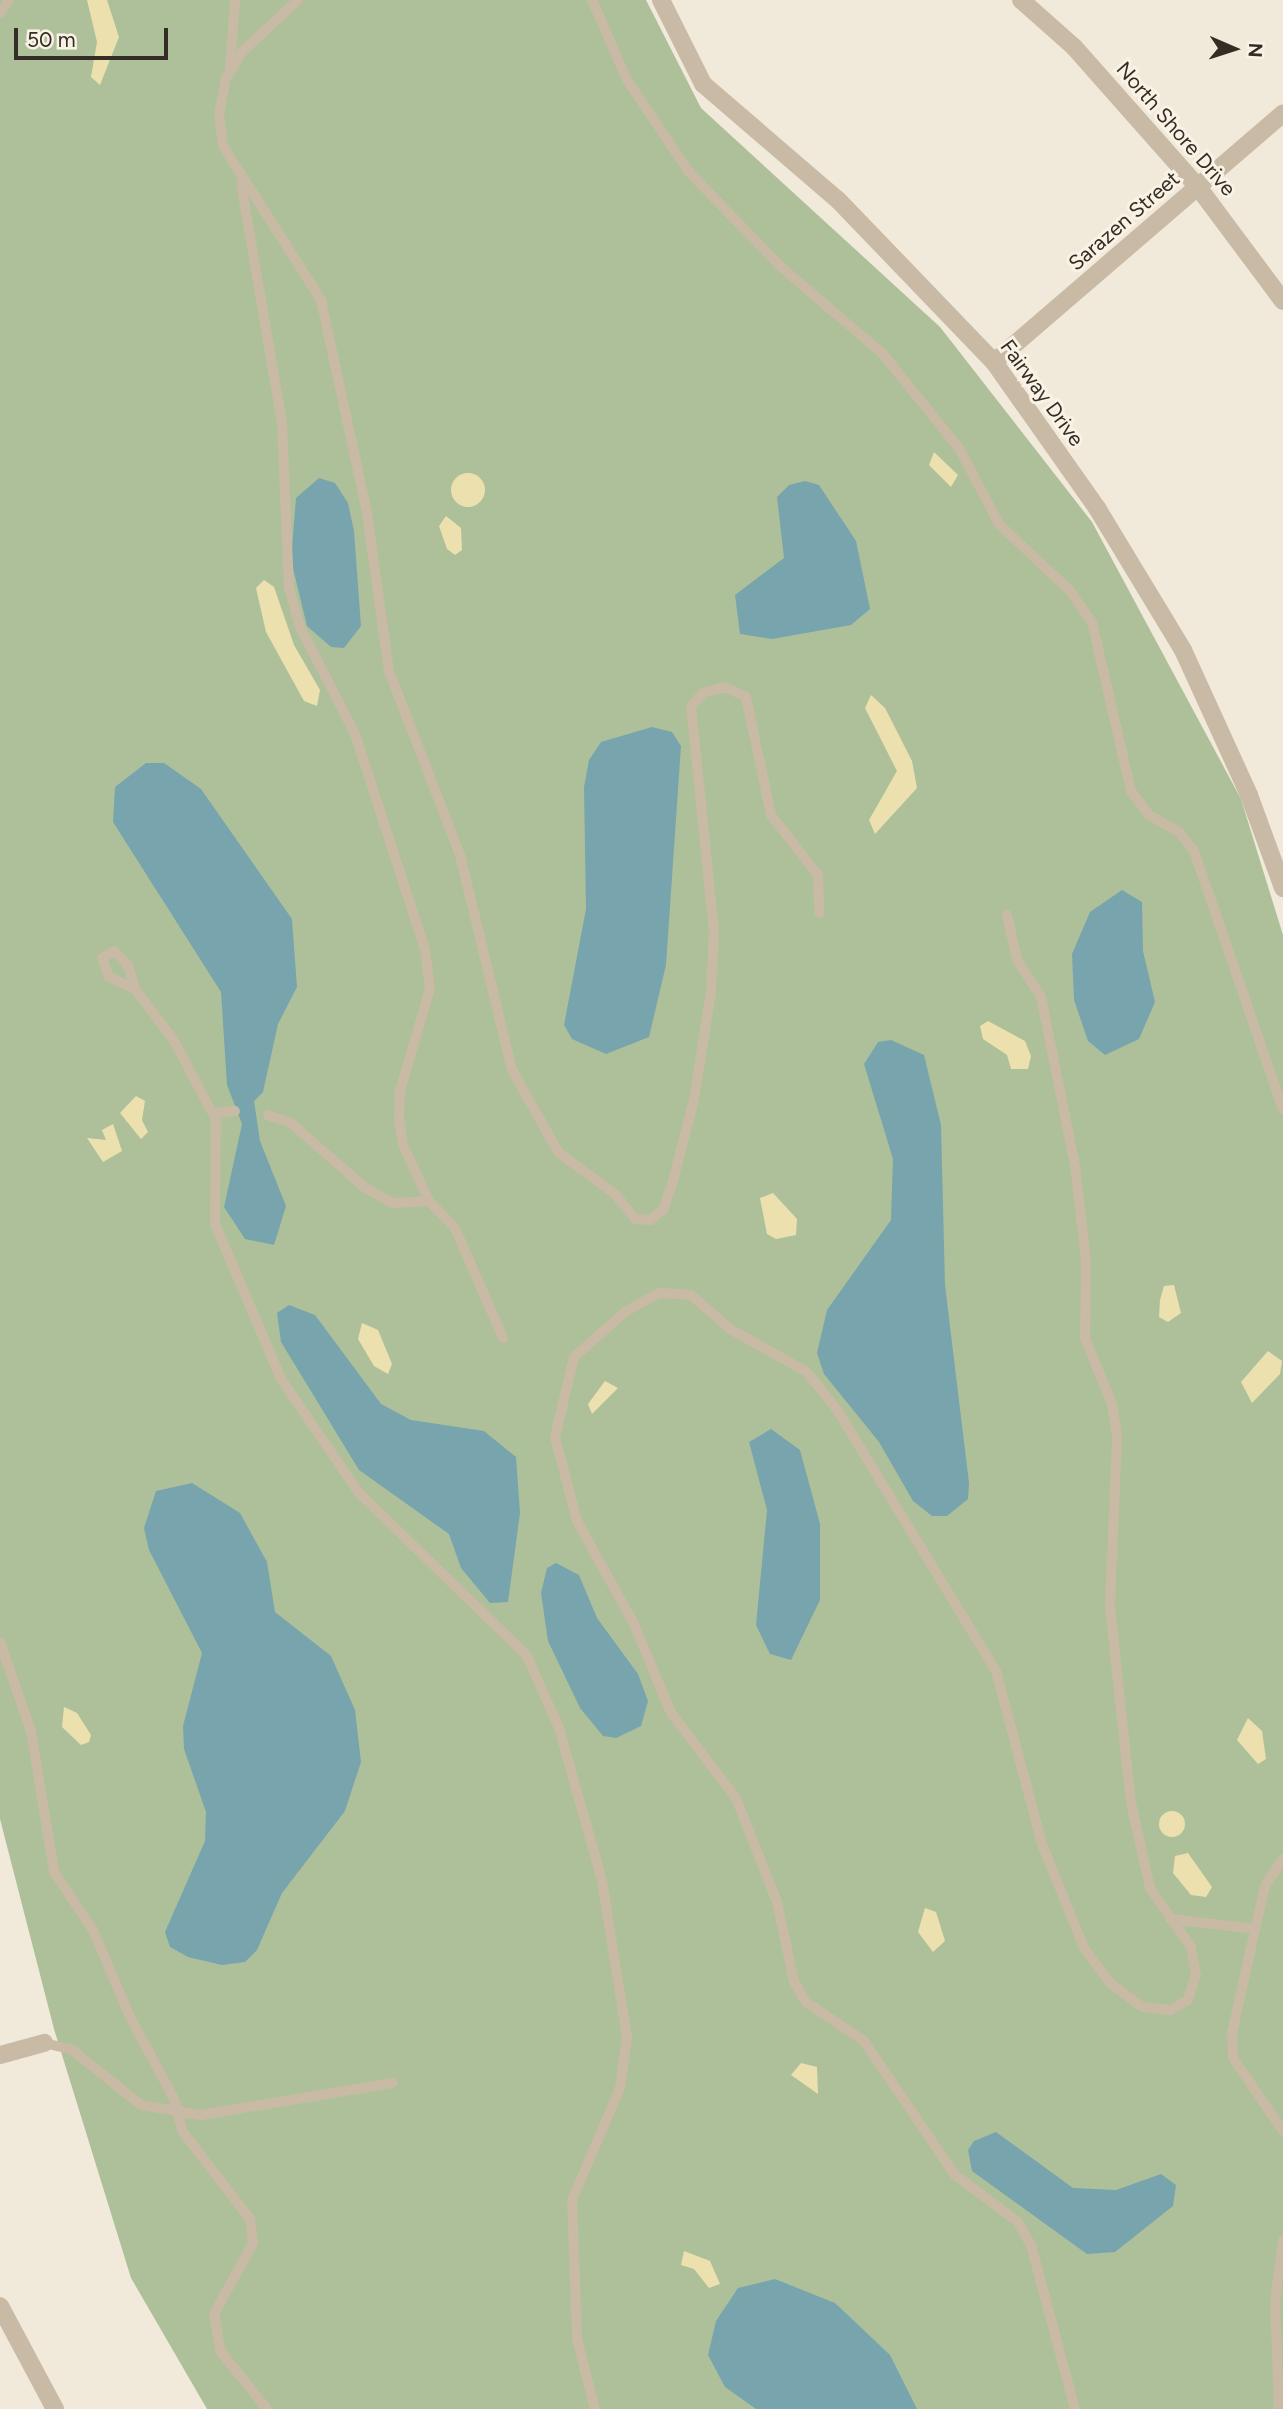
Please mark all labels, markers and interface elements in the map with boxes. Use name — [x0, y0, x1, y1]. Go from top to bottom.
scale bar — [18, 14, 172, 58]
north arrow — [1199, 14, 1269, 84]
text: 50 m — [27, 27, 76, 52]
text: N — [1244, 42, 1267, 58]
street label: North Shore Drive — [1111, 57, 1241, 201]
street label: Sarazen Street — [1063, 166, 1185, 276]
street label: Fairway Drive — [995, 335, 1089, 451]

